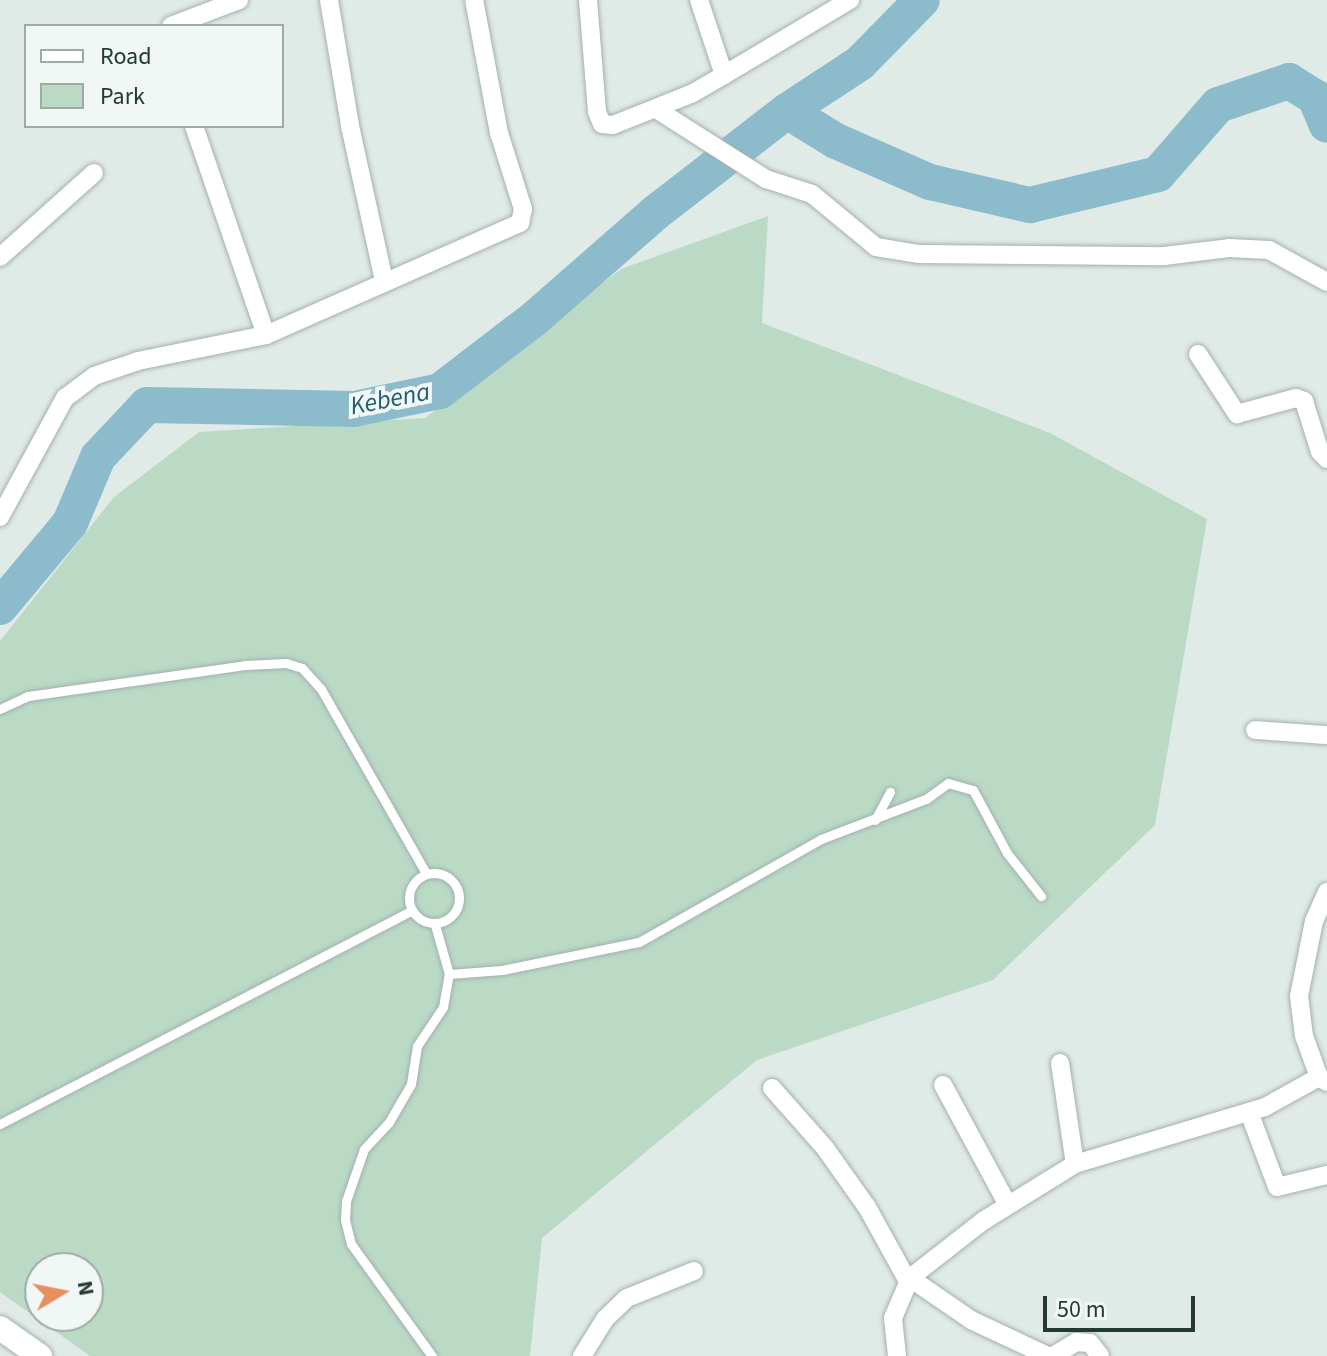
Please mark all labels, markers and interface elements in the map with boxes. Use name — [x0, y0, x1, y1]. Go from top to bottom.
legend — [24, 24, 284, 128]
text: Road — [100, 39, 152, 74]
text: Park — [100, 79, 145, 114]
water label: Kebena — [347, 376, 433, 422]
north arrow — [24, 1252, 104, 1332]
text: N — [69, 1278, 103, 1298]
scale bar — [1047, 1280, 1199, 1330]
text: 50 m — [1057, 1292, 1106, 1327]

